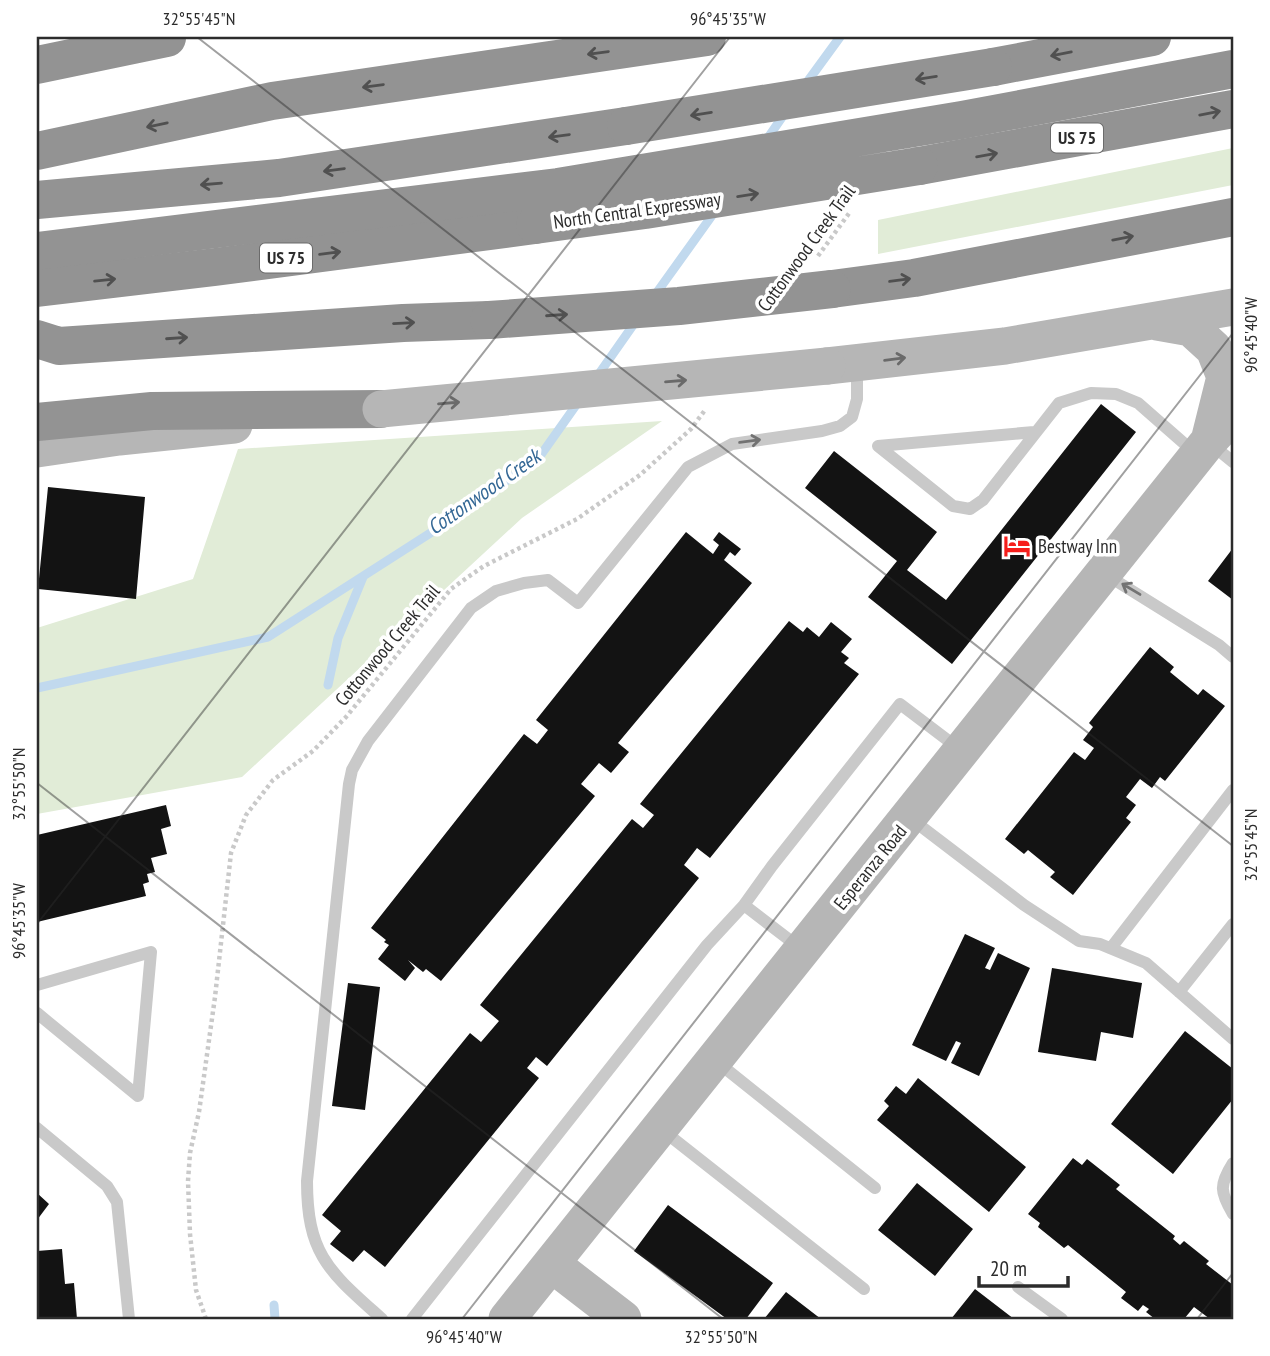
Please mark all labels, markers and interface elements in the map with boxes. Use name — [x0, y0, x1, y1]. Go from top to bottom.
text: 32°55'45"N — [163, 7, 235, 30]
text: 96°45'35"W — [690, 7, 766, 30]
one-way arrow — [587, 47, 610, 60]
one-way arrow — [1050, 48, 1073, 62]
one-way arrow — [915, 72, 938, 85]
one-way arrow — [362, 80, 385, 93]
one-way arrow — [1198, 106, 1221, 120]
one-way arrow — [690, 108, 713, 121]
one-way arrow — [146, 119, 169, 133]
road number: US 75 — [1051, 124, 1103, 153]
one-way arrow — [548, 130, 571, 143]
one-way arrow — [975, 147, 998, 161]
one-way arrow — [323, 163, 346, 176]
one-way arrow — [200, 178, 222, 191]
street label: Cottonwood Creek Trail — [752, 179, 860, 316]
street label: North Central Expressway — [552, 186, 723, 234]
one-way arrow — [736, 188, 759, 201]
one-way arrow — [1111, 231, 1134, 244]
road number: US 75 — [260, 244, 312, 272]
one-way arrow — [319, 246, 341, 259]
one-way arrow — [93, 273, 115, 286]
one-way arrow — [888, 273, 911, 286]
text: 96°45'40"W — [1239, 297, 1262, 373]
one-way arrow — [545, 309, 568, 322]
one-way arrow — [393, 316, 415, 329]
one-way arrow — [166, 331, 188, 344]
one-way arrow — [883, 352, 906, 365]
one-way arrow — [664, 374, 687, 387]
one-way arrow — [437, 396, 460, 409]
one-way arrow — [739, 435, 761, 448]
water label: Cottonwood Creek — [422, 441, 548, 541]
hotel icon: Bestway Inn — [1002, 531, 1032, 561]
place label: Bestway Inn — [1038, 534, 1117, 558]
street label: Cottonwood Creek Trail — [329, 579, 445, 710]
one-way arrow — [1122, 582, 1142, 596]
text: 32°55'50"N — [7, 748, 30, 820]
text: 32°55'45"N — [1239, 809, 1262, 881]
street label: Esperanza Road — [828, 820, 912, 914]
text: 96°45'35"W — [7, 883, 30, 959]
scale bar — [979, 1244, 1069, 1288]
text: 20 m — [990, 1255, 1027, 1282]
text: 96°45'40"W — [426, 1325, 502, 1348]
text: 32°55'50"N — [685, 1325, 757, 1348]

